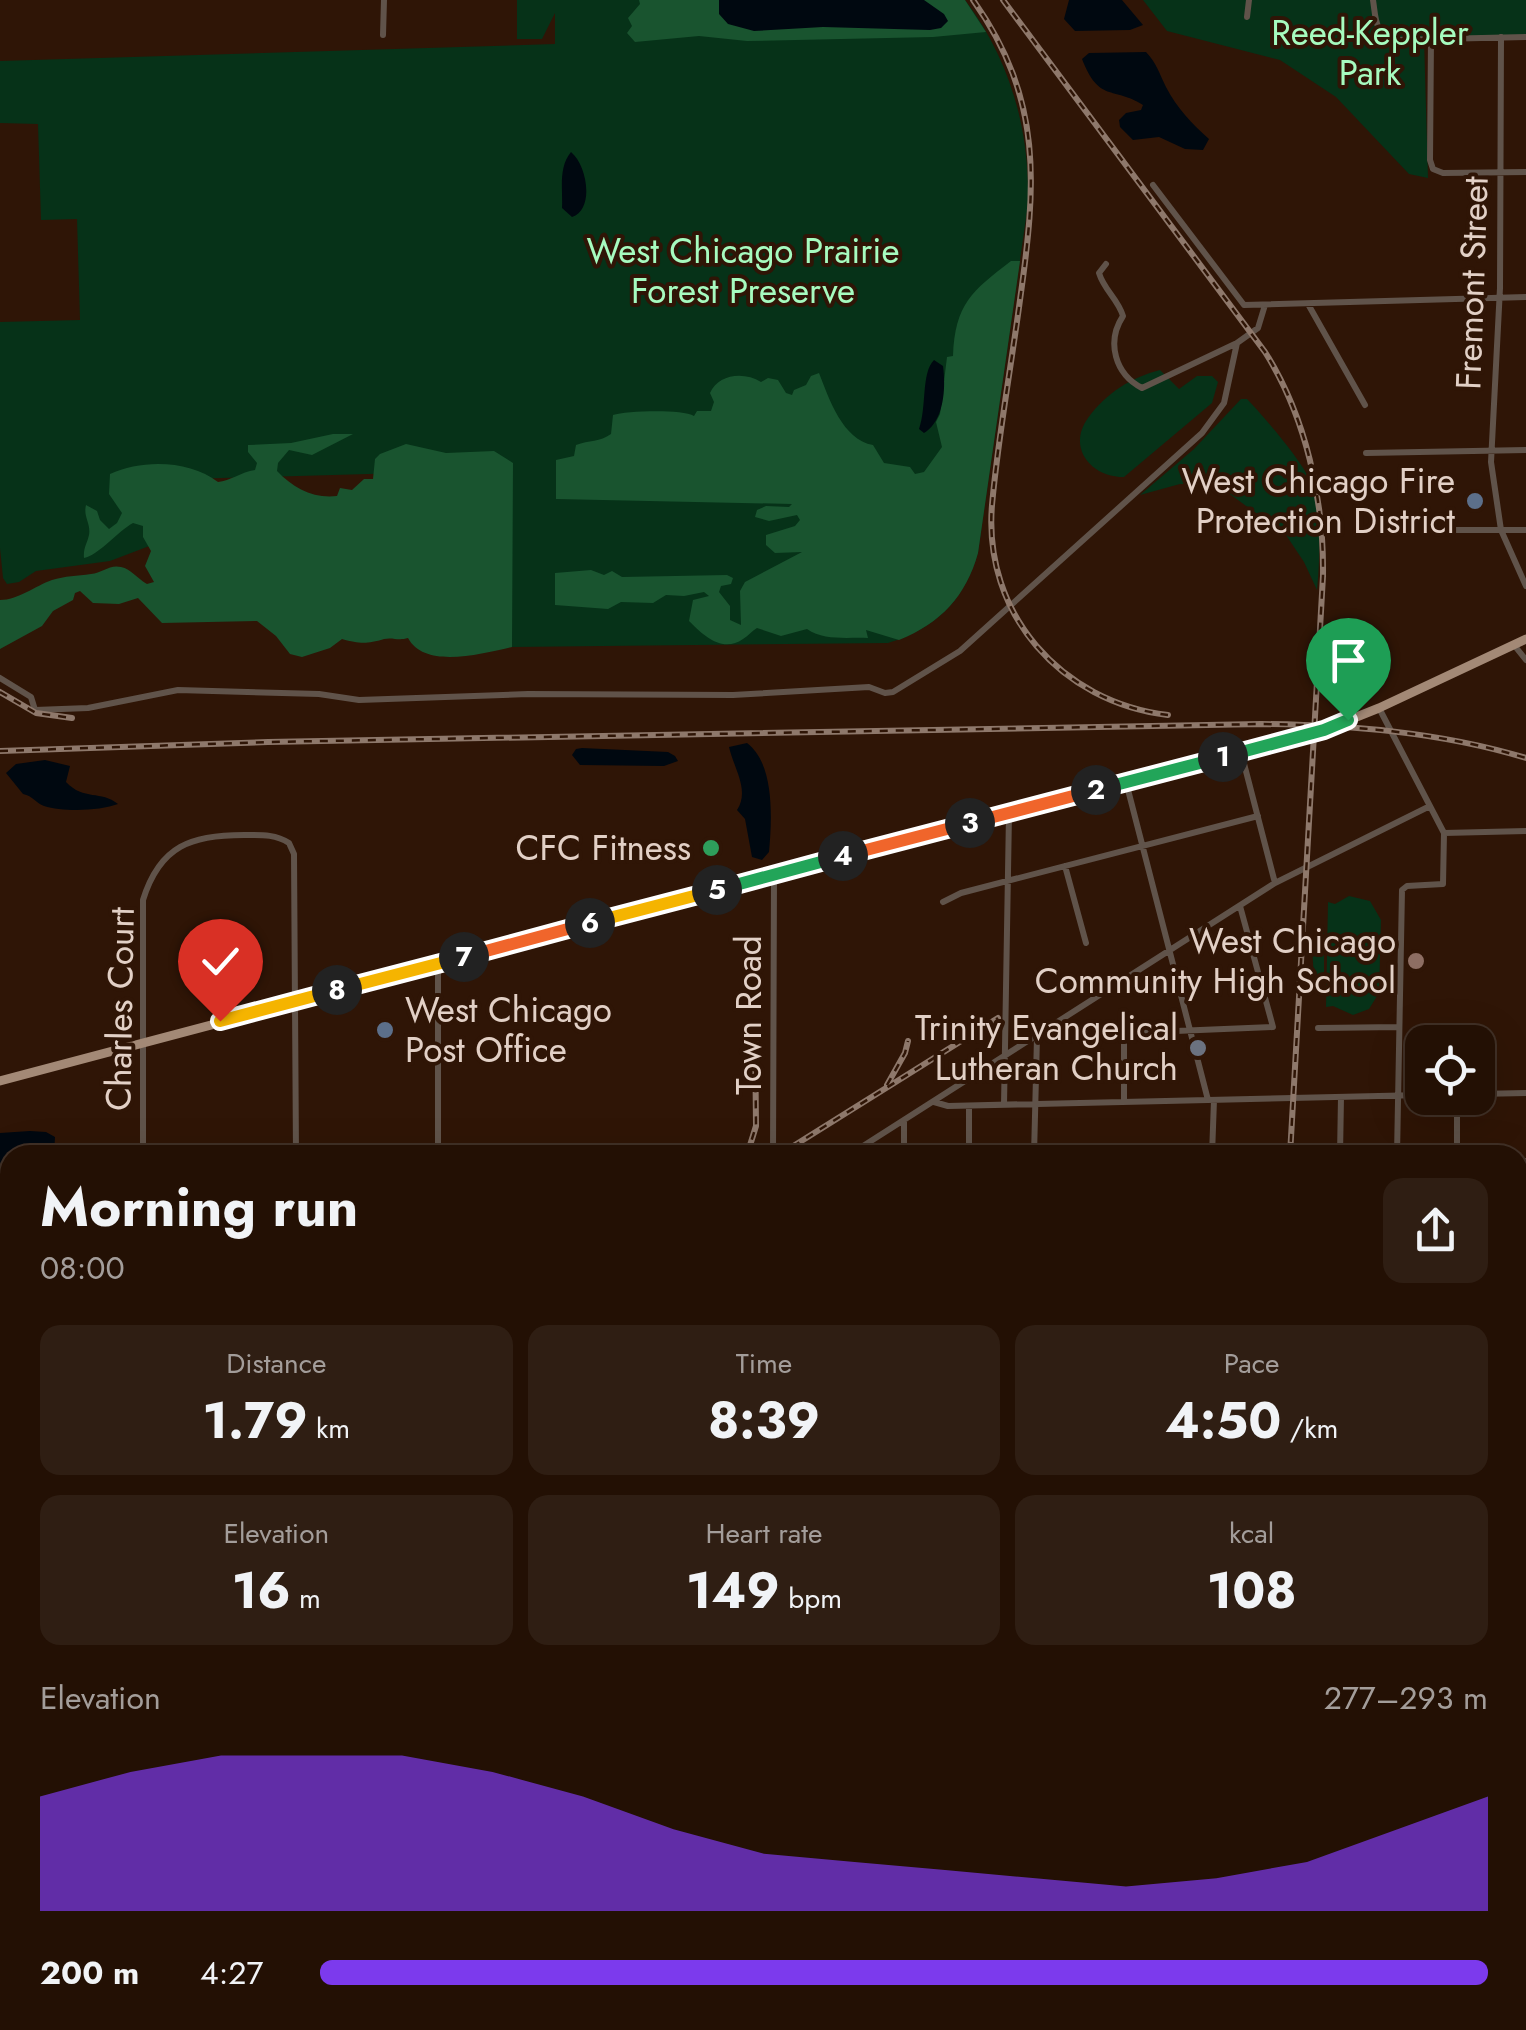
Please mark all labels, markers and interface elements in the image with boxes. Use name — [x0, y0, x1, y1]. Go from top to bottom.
park label: Reed-Keppler Park — [1271, 8, 1469, 98]
street label: Fremont Street — [1443, 175, 1501, 391]
park label: West Chicago Prairie Forest Preserve — [586, 226, 900, 316]
place label: West Chicago Fire Protection District — [1181, 456, 1456, 546]
marker: West Chicago Fire Protection District — [1464, 490, 1486, 512]
pin — [1306, 618, 1391, 721]
icon: arrive — [1321, 633, 1376, 688]
pin: 1 — [1198, 732, 1248, 782]
text: 1 — [1216, 736, 1230, 777]
pin: 2 — [1071, 765, 1121, 815]
text: 2 — [1087, 769, 1105, 810]
pin: 3 — [945, 798, 995, 848]
text: 3 — [961, 802, 979, 843]
place label: CFC Fitness — [515, 823, 691, 873]
pin: 4 — [818, 831, 868, 881]
text: 4 — [833, 835, 853, 876]
marker: CFC Fitness — [700, 837, 722, 859]
pin: 5 — [692, 865, 742, 915]
text: 5 — [708, 869, 726, 910]
pin: 6 — [565, 898, 615, 948]
text: 6 — [581, 902, 599, 943]
street label: Charles Court — [93, 906, 147, 1111]
place label: West Chicago Community High School — [1035, 916, 1396, 1006]
pin — [178, 919, 263, 1022]
pin: 7 — [439, 932, 489, 982]
icon: check — [193, 934, 248, 989]
street label: Town Road — [724, 935, 774, 1095]
text: 7 — [456, 936, 472, 977]
marker: West Chicago Community High School — [1405, 950, 1427, 972]
pin: 8 — [312, 965, 362, 1015]
text: 8 — [328, 969, 346, 1010]
place label: West Chicago Post Office — [405, 985, 612, 1075]
place label: Trinity Evangelical Lutheran Church — [915, 1003, 1178, 1093]
marker: West Chicago Post Office — [374, 1019, 396, 1041]
map controls — [1405, 1025, 1495, 1115]
button: locate — [1405, 1025, 1495, 1115]
marker: Trinity Evangelical Lutheran Church — [1187, 1037, 1209, 1059]
text: Morning run — [40, 1167, 358, 1247]
button: share — [1383, 1178, 1488, 1283]
text: 08:00 — [40, 1245, 125, 1291]
text: Distance — [226, 1343, 326, 1384]
text: Time — [736, 1343, 792, 1384]
text: Pace — [1224, 1343, 1280, 1384]
text: 1.79 — [202, 1384, 308, 1457]
text: 8:39 — [708, 1384, 820, 1457]
text: 4:50 — [1165, 1384, 1281, 1457]
text: km — [308, 1408, 350, 1449]
text: /km — [1281, 1408, 1338, 1449]
text: Elevation — [224, 1513, 329, 1554]
text: Heart rate — [706, 1513, 822, 1554]
text: kcal — [1229, 1513, 1274, 1554]
text: 16 — [232, 1554, 291, 1627]
text: 149 — [686, 1554, 780, 1627]
text: 108 — [1207, 1554, 1297, 1627]
text: m — [291, 1578, 321, 1619]
text: bpm — [780, 1578, 842, 1619]
text: Elevation — [40, 1675, 161, 1721]
text: 277–293 m — [1324, 1675, 1488, 1721]
text: 200 m — [40, 1950, 139, 1996]
text: 4:27 — [200, 1950, 263, 1996]

